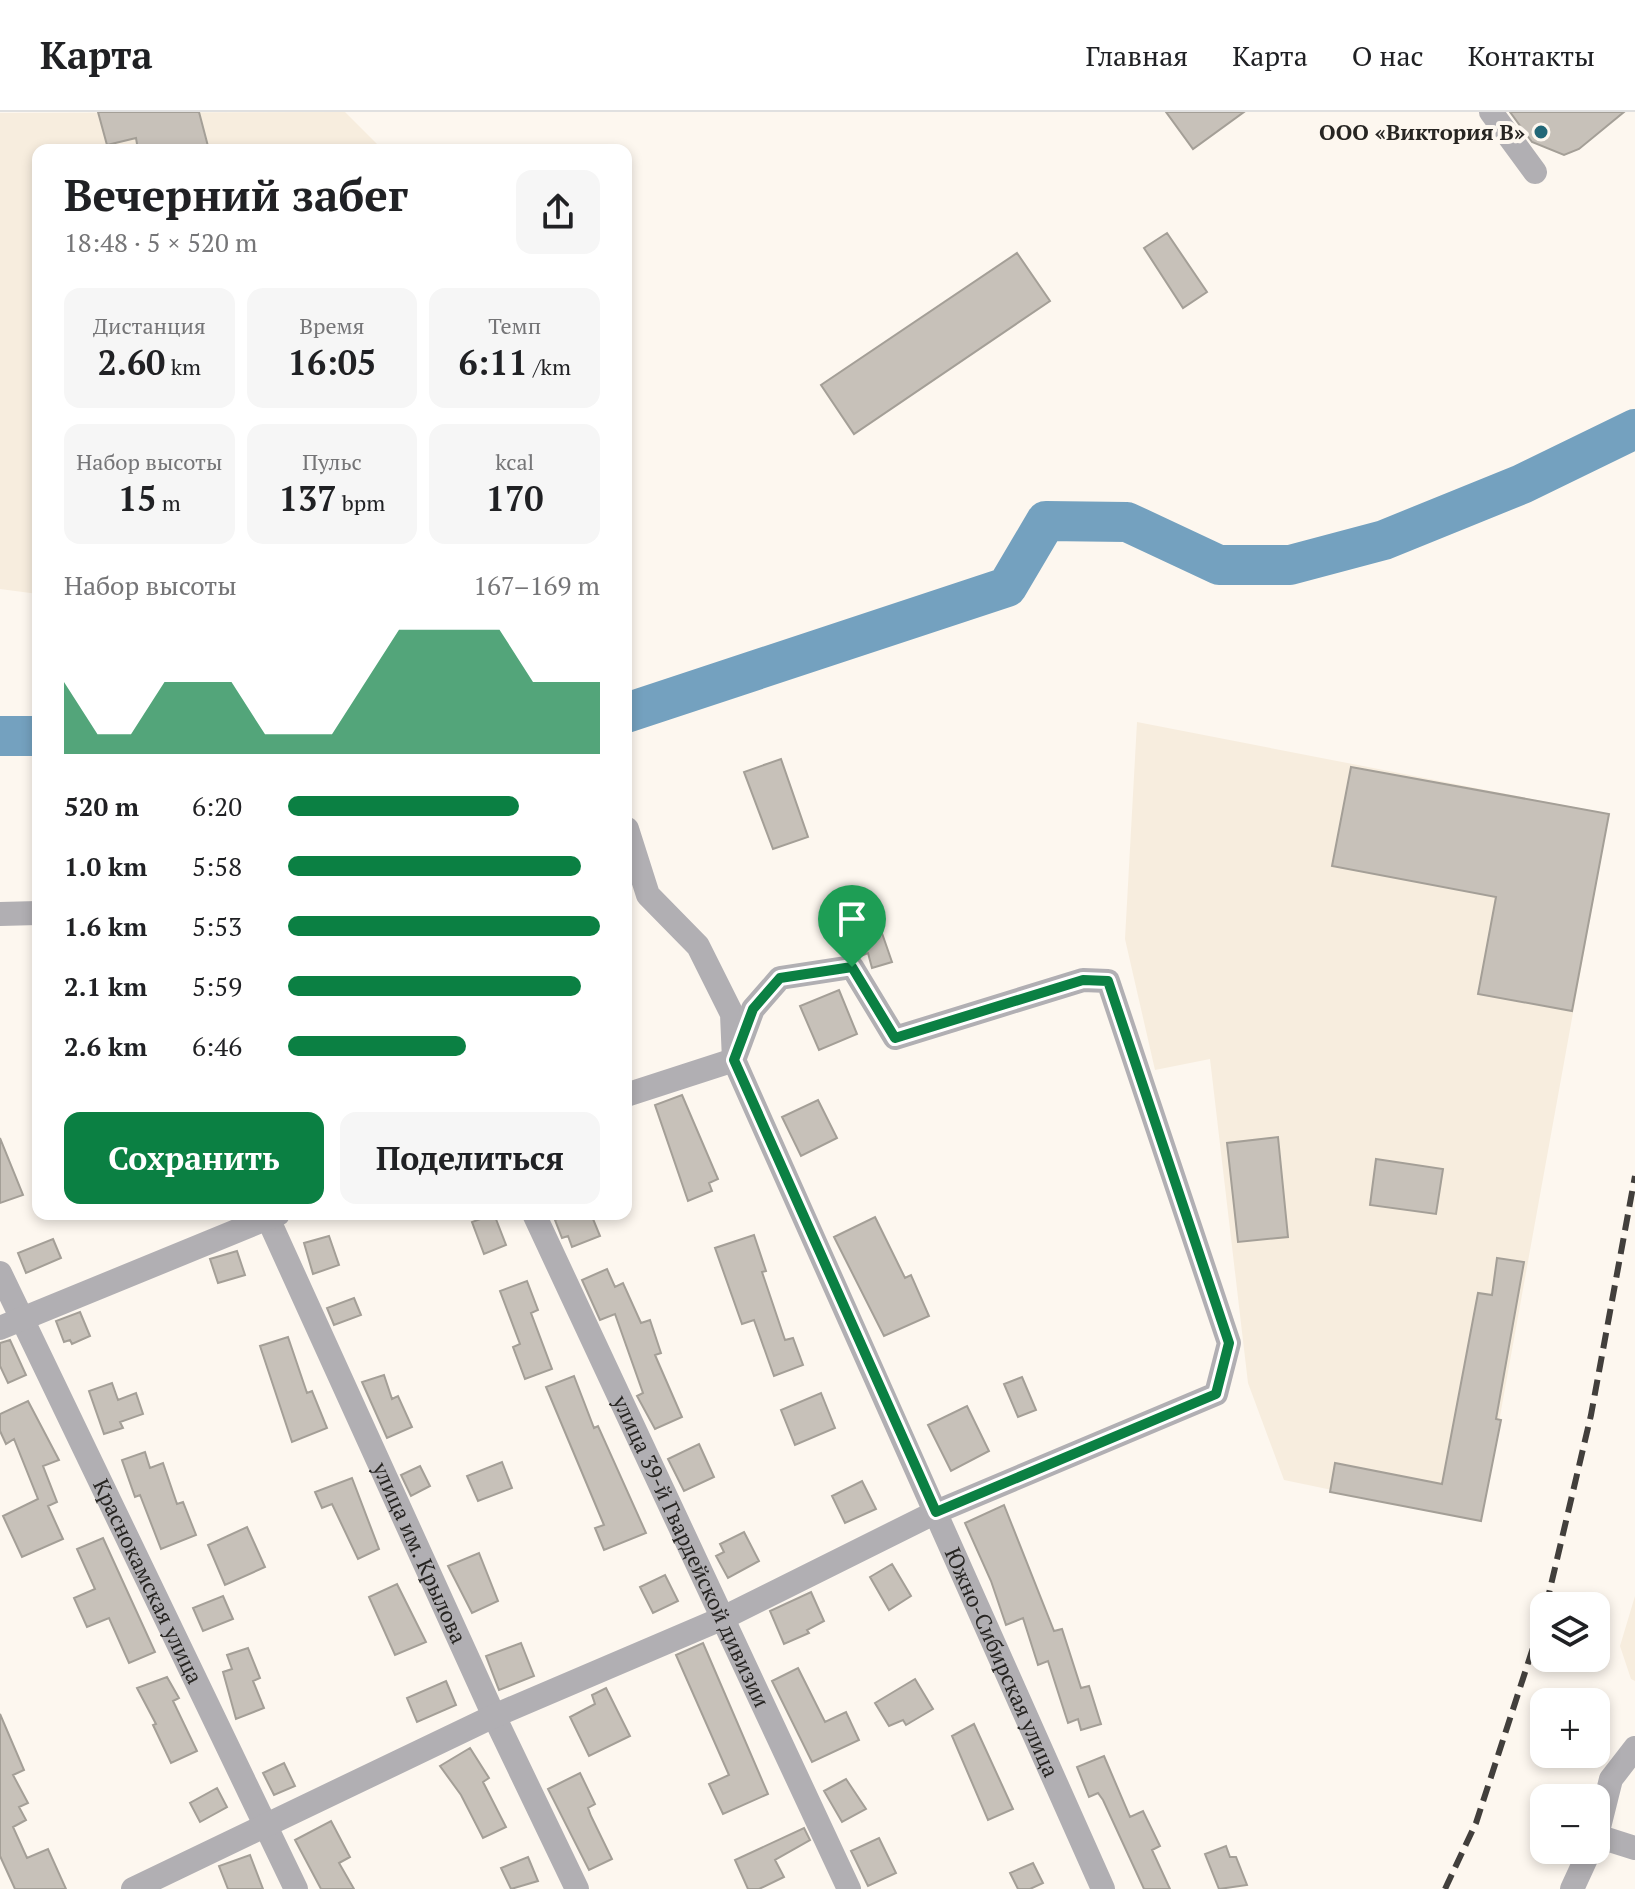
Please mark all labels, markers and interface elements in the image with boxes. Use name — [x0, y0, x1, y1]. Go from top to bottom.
text: Карта — [40, 30, 153, 80]
text: Главная — [1085, 37, 1188, 74]
text: Карта — [1232, 37, 1308, 74]
text: О нас — [1352, 37, 1424, 74]
text: Контакты — [1468, 37, 1595, 74]
place label: ООО «Виктория В» — [1319, 117, 1525, 146]
marker: ООО «Виктория В» — [1532, 123, 1550, 141]
text: Вечерний забег — [64, 165, 408, 224]
button: share — [516, 170, 600, 254]
text: 18:48 · 5 × 520 m — [64, 225, 258, 259]
text: Дистанция — [93, 311, 206, 340]
text: Время — [300, 311, 364, 340]
text: Темп — [488, 311, 541, 340]
text: 2.60 — [98, 340, 165, 385]
text: 16:05 — [288, 340, 376, 385]
text: 6:11 — [458, 340, 528, 385]
text: km — [165, 352, 201, 381]
text: /km — [528, 352, 571, 381]
text: Набор высоты — [76, 447, 222, 476]
text: Пульс — [302, 447, 362, 476]
text: kcal — [495, 447, 534, 476]
text: 15 — [118, 476, 156, 521]
text: 137 — [279, 476, 336, 521]
text: 170 — [486, 476, 543, 521]
text: m — [156, 488, 181, 517]
text: bpm — [336, 488, 385, 517]
text: Набор высоты — [64, 568, 237, 602]
text: 167–169 m — [473, 568, 600, 602]
text: 520 m — [64, 789, 139, 823]
text: 6:20 — [192, 789, 242, 823]
text: 1.0 km — [64, 849, 147, 883]
text: 5:58 — [192, 849, 242, 883]
pin — [818, 885, 886, 967]
icon: arrive — [830, 897, 874, 941]
text: 1.6 km — [64, 909, 147, 943]
text: 5:53 — [192, 909, 242, 943]
text: 2.1 km — [64, 969, 147, 1003]
text: 5:59 — [192, 969, 242, 1003]
text: 2.6 km — [64, 1029, 147, 1063]
text: 6:46 — [192, 1029, 242, 1063]
button: Сохранить — [64, 1112, 324, 1204]
button: Поделиться — [340, 1112, 600, 1204]
street label: улица 39-й Гвардейской дивизии — [606, 1389, 777, 1712]
street label: улица им. Крылова — [366, 1456, 474, 1648]
street label: Краснокамская улица — [87, 1474, 210, 1688]
street label: Южно-Сибирская улица — [939, 1543, 1066, 1781]
map controls — [1530, 1592, 1610, 1864]
button: layers — [1530, 1592, 1610, 1672]
button: + — [1530, 1688, 1610, 1768]
button: − — [1530, 1784, 1610, 1864]

